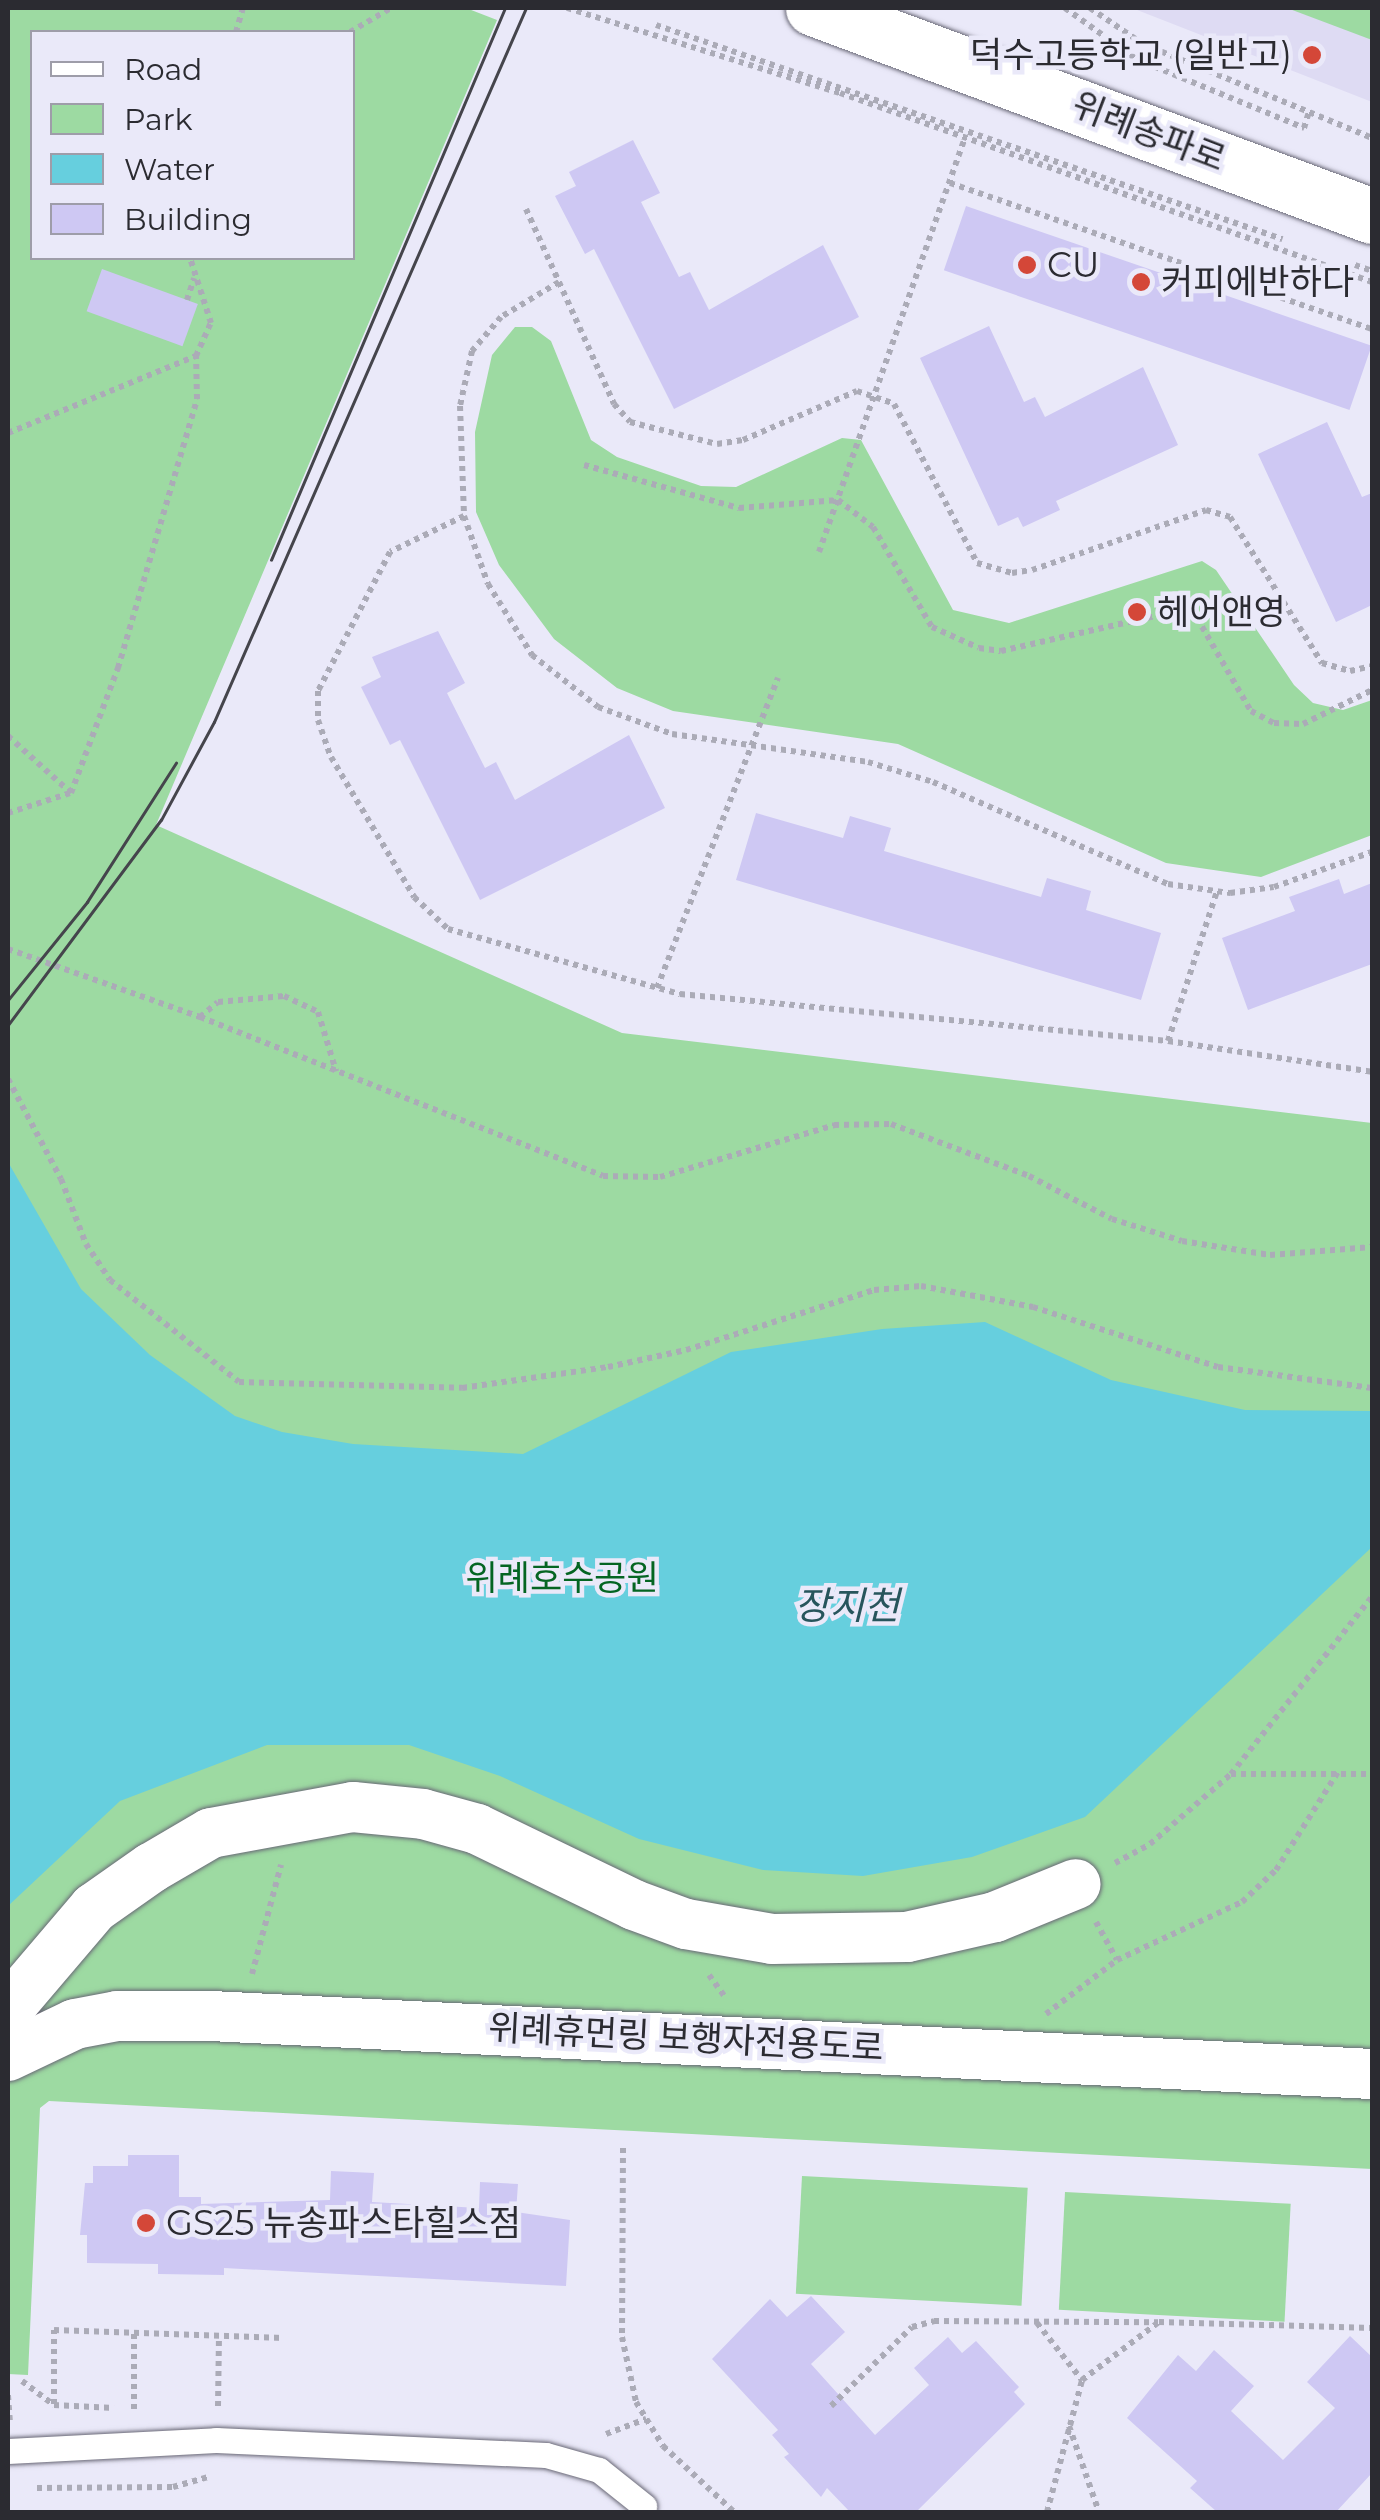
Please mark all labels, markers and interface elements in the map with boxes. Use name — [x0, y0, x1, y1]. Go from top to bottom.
legend — [30, 30, 355, 260]
place label: 덕수고등학교 (일반고) — [970, 34, 1292, 76]
marker: 덕수고등학교 (일반고) — [1301, 44, 1323, 66]
text: Road — [124, 51, 202, 88]
street label: 위례송파로 — [1066, 84, 1232, 180]
text: Park — [124, 101, 193, 138]
text: Water — [124, 151, 215, 188]
text: Building — [124, 201, 252, 238]
place label: CU — [1047, 244, 1100, 286]
marker: CU — [1016, 254, 1038, 276]
place label: 커피에반하다 — [1161, 261, 1354, 303]
marker: 커피에반하다 — [1130, 271, 1152, 293]
place label: 헤어앤영 — [1157, 591, 1286, 633]
marker: 헤어앤영 — [1126, 601, 1148, 623]
park label: 위례호수공원 — [465, 1557, 659, 1599]
water label: 장지천 — [795, 1583, 899, 1629]
street label: 위례휴먼링 보행자전용도로 — [487, 2007, 885, 2069]
place label: GS25 뉴송파스타힐스점 — [166, 2202, 521, 2244]
marker: GS25 뉴송파스타힐스점 — [135, 2212, 157, 2234]

